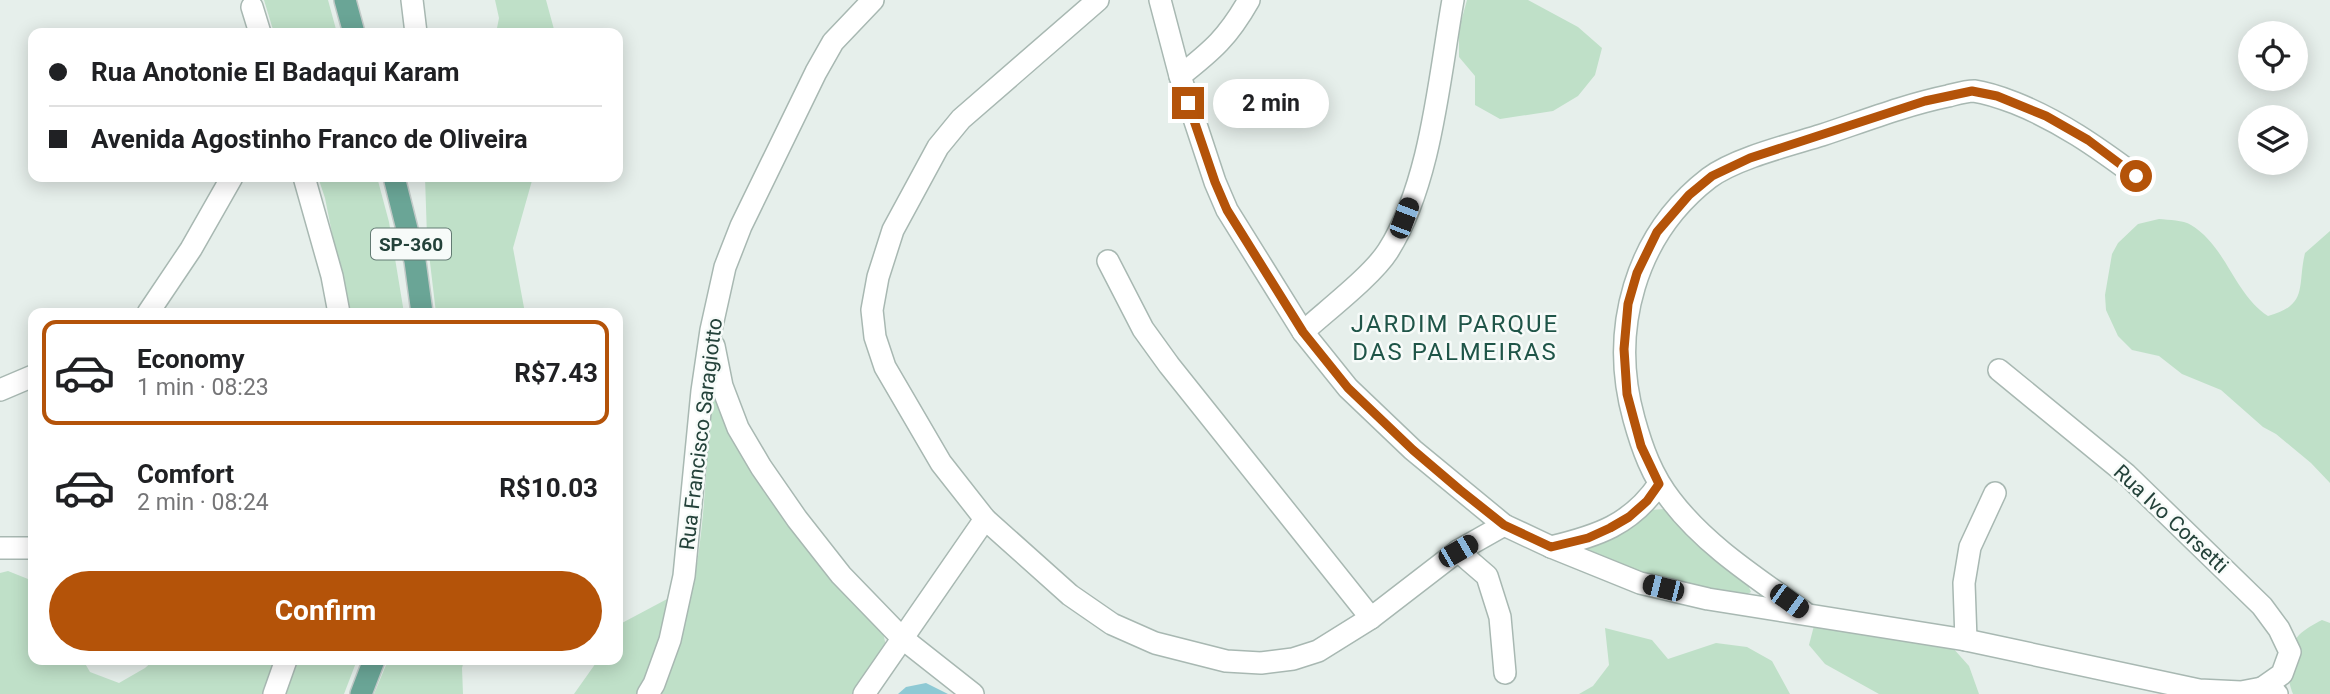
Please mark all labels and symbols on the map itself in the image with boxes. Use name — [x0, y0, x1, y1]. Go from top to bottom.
callout: 2 min — [1212, 78, 1328, 128]
route end — [1172, 87, 1204, 119]
route start — [2120, 160, 2152, 192]
car — [1387, 195, 1422, 241]
road number: SP-360 — [371, 228, 451, 260]
district label: JARDIM PARQUE DAS PALMEIRAS — [1351, 310, 1559, 366]
street label: Rua Francisco Saragiotto — [675, 317, 727, 551]
street label: Rua Ivo Corsetti — [2109, 460, 2233, 578]
car — [1435, 531, 1482, 571]
car — [1641, 573, 1686, 603]
car — [1766, 580, 1813, 622]

